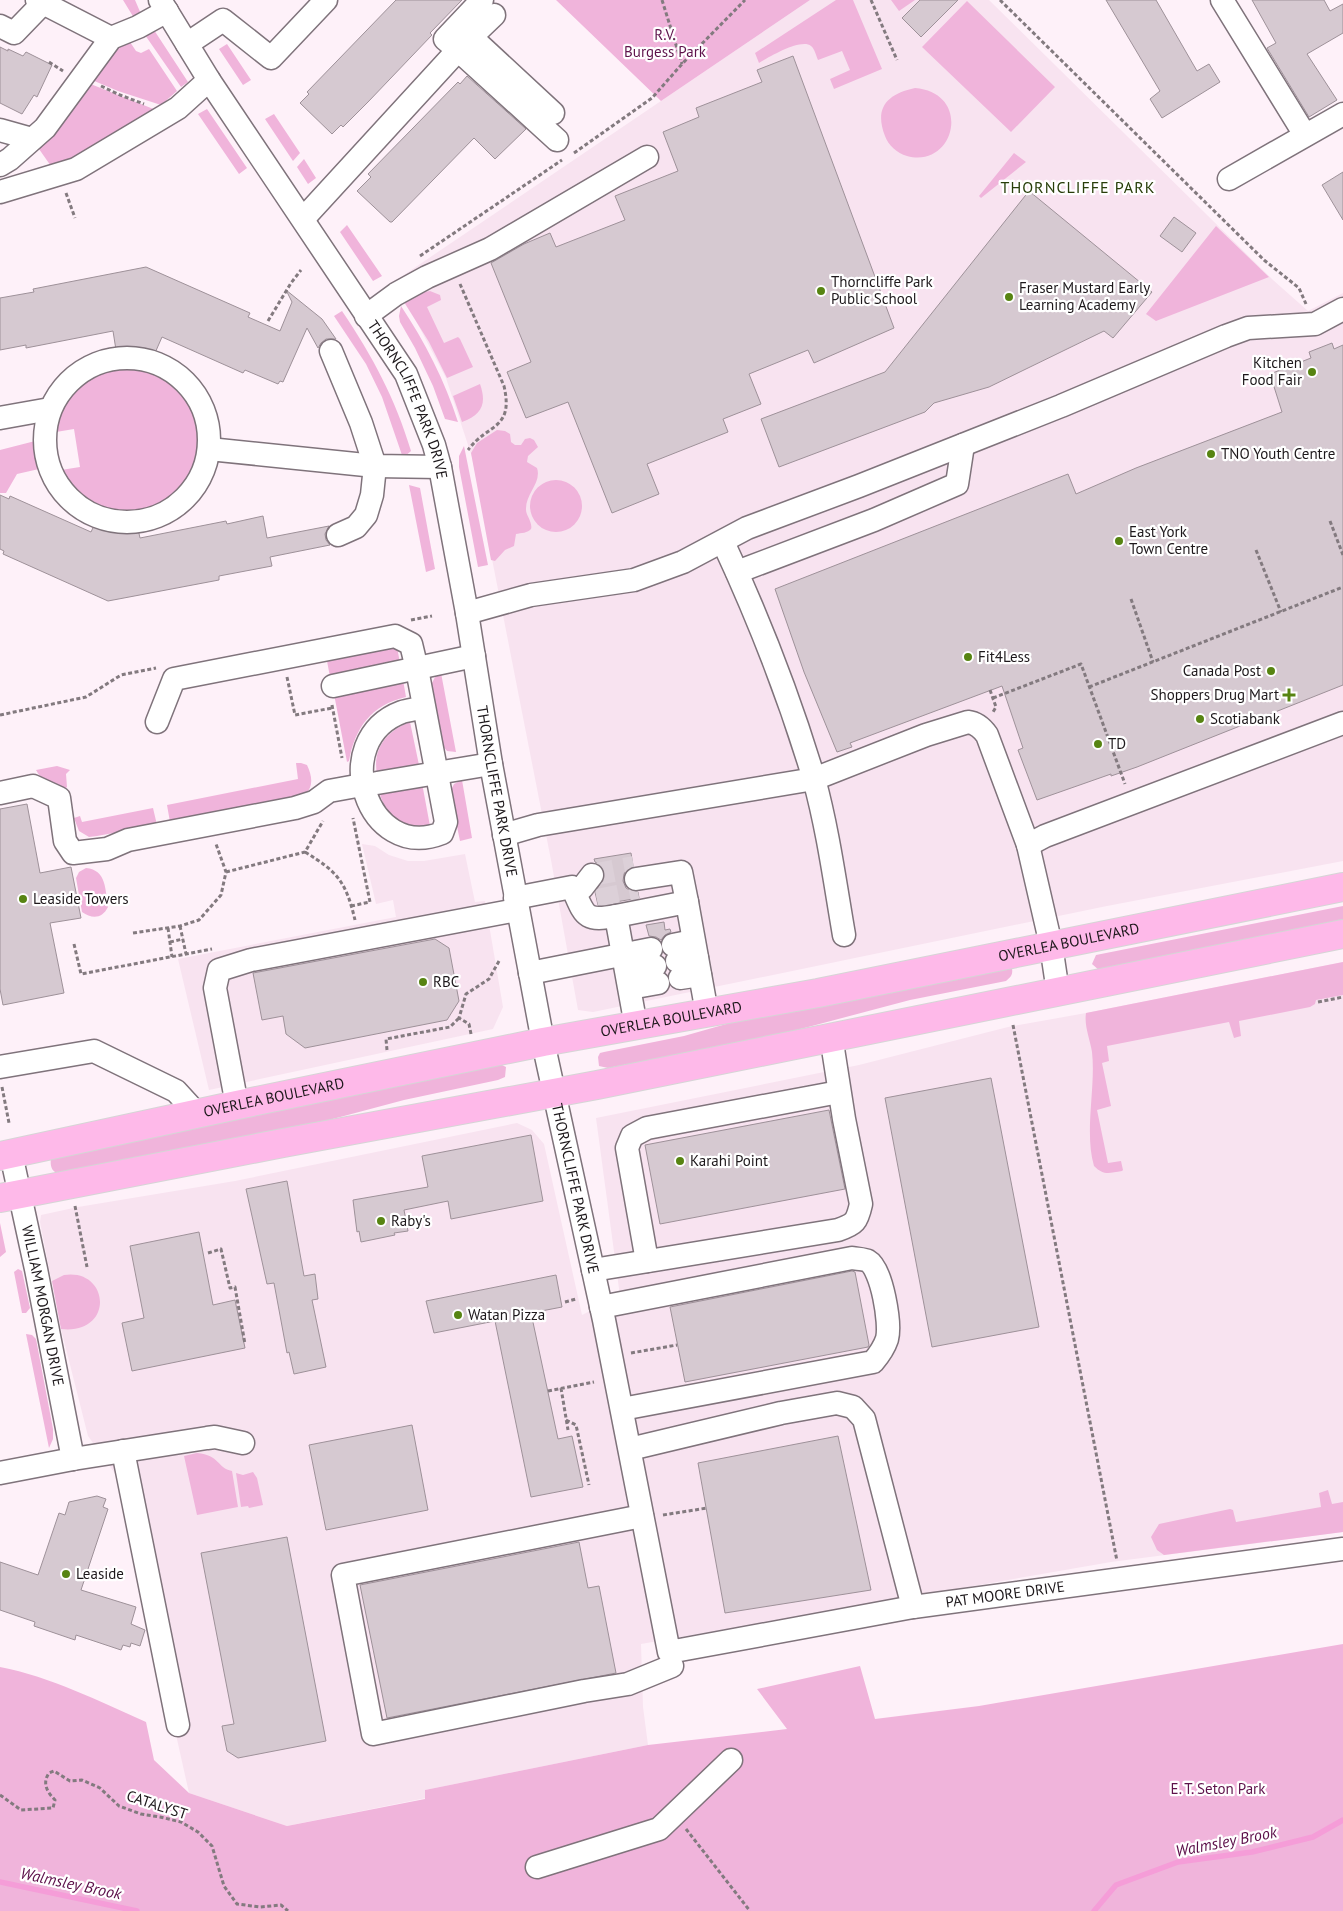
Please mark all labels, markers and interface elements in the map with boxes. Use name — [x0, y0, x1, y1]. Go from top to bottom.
park label: R.V. Burgess Park — [624, 25, 707, 61]
district label: THORNCLIFFE PARK — [1001, 177, 1155, 197]
place label: Thorncliffe Park Public School — [831, 272, 933, 308]
place label: Fraser Mustard Early Learning Academy — [1019, 278, 1150, 314]
marker: Thorncliffe Park Public School — [815, 285, 827, 297]
marker: Fraser Mustard Early Learning Academy — [1003, 291, 1015, 303]
street label: THORNCLIFFE PARK DRIVE — [364, 316, 452, 480]
place label: Kitchen Food Fair — [1242, 353, 1302, 389]
marker: Kitchen Food Fair — [1306, 366, 1318, 378]
place label: TNO Youth Centre — [1221, 444, 1335, 463]
marker: TNO Youth Centre — [1205, 448, 1217, 460]
place label: East York Town Centre — [1129, 522, 1208, 558]
marker: East York Town Centre — [1113, 535, 1125, 547]
place label: Fit4Less — [978, 647, 1030, 666]
marker: Fit4Less — [962, 651, 974, 663]
place label: Canada Post — [1183, 661, 1261, 680]
marker: Canada Post — [1265, 665, 1277, 677]
place label: Shoppers Drug Mart — [1151, 685, 1279, 704]
marker: Shoppers Drug Mart — [1283, 689, 1295, 701]
street label: THORNCLIFFE PARK DRIVE — [473, 704, 522, 878]
place label: Scotiabank — [1210, 709, 1281, 728]
marker: Scotiabank — [1194, 713, 1206, 725]
place label: TD — [1108, 734, 1126, 753]
marker: TD — [1092, 738, 1104, 750]
place label: Leaside Towers — [33, 889, 129, 908]
marker: Leaside Towers — [17, 893, 29, 905]
street label: OVERLEA BOULEVARD — [997, 918, 1141, 965]
place label: RBC — [433, 972, 459, 991]
marker: RBC — [417, 976, 429, 988]
street label: OVERLEA BOULEVARD — [599, 997, 743, 1041]
street label: OVERLEA BOULEVARD — [202, 1073, 346, 1121]
street label: THORNCLIFFE PARK DRIVE — [548, 1102, 604, 1275]
place label: Karahi Point — [690, 1151, 768, 1170]
marker: Karahi Point — [674, 1155, 686, 1167]
place label: Raby's — [391, 1211, 431, 1230]
marker: Raby's — [375, 1215, 387, 1227]
street label: WILLIAM MORGAN DRIVE — [18, 1223, 69, 1388]
place label: Watan Pizza — [468, 1305, 545, 1324]
marker: Watan Pizza — [452, 1309, 464, 1321]
place label: Leaside — [76, 1564, 124, 1583]
marker: Leaside — [60, 1568, 72, 1580]
street label: PAT MOORE DRIVE — [944, 1577, 1066, 1612]
park label: E. T. Seton Park — [1171, 1779, 1266, 1798]
street label: CATALYST — [124, 1786, 191, 1823]
water label: Walmsley Brook — [1174, 1821, 1279, 1861]
water label: Walmsley Brook — [19, 1863, 124, 1904]

